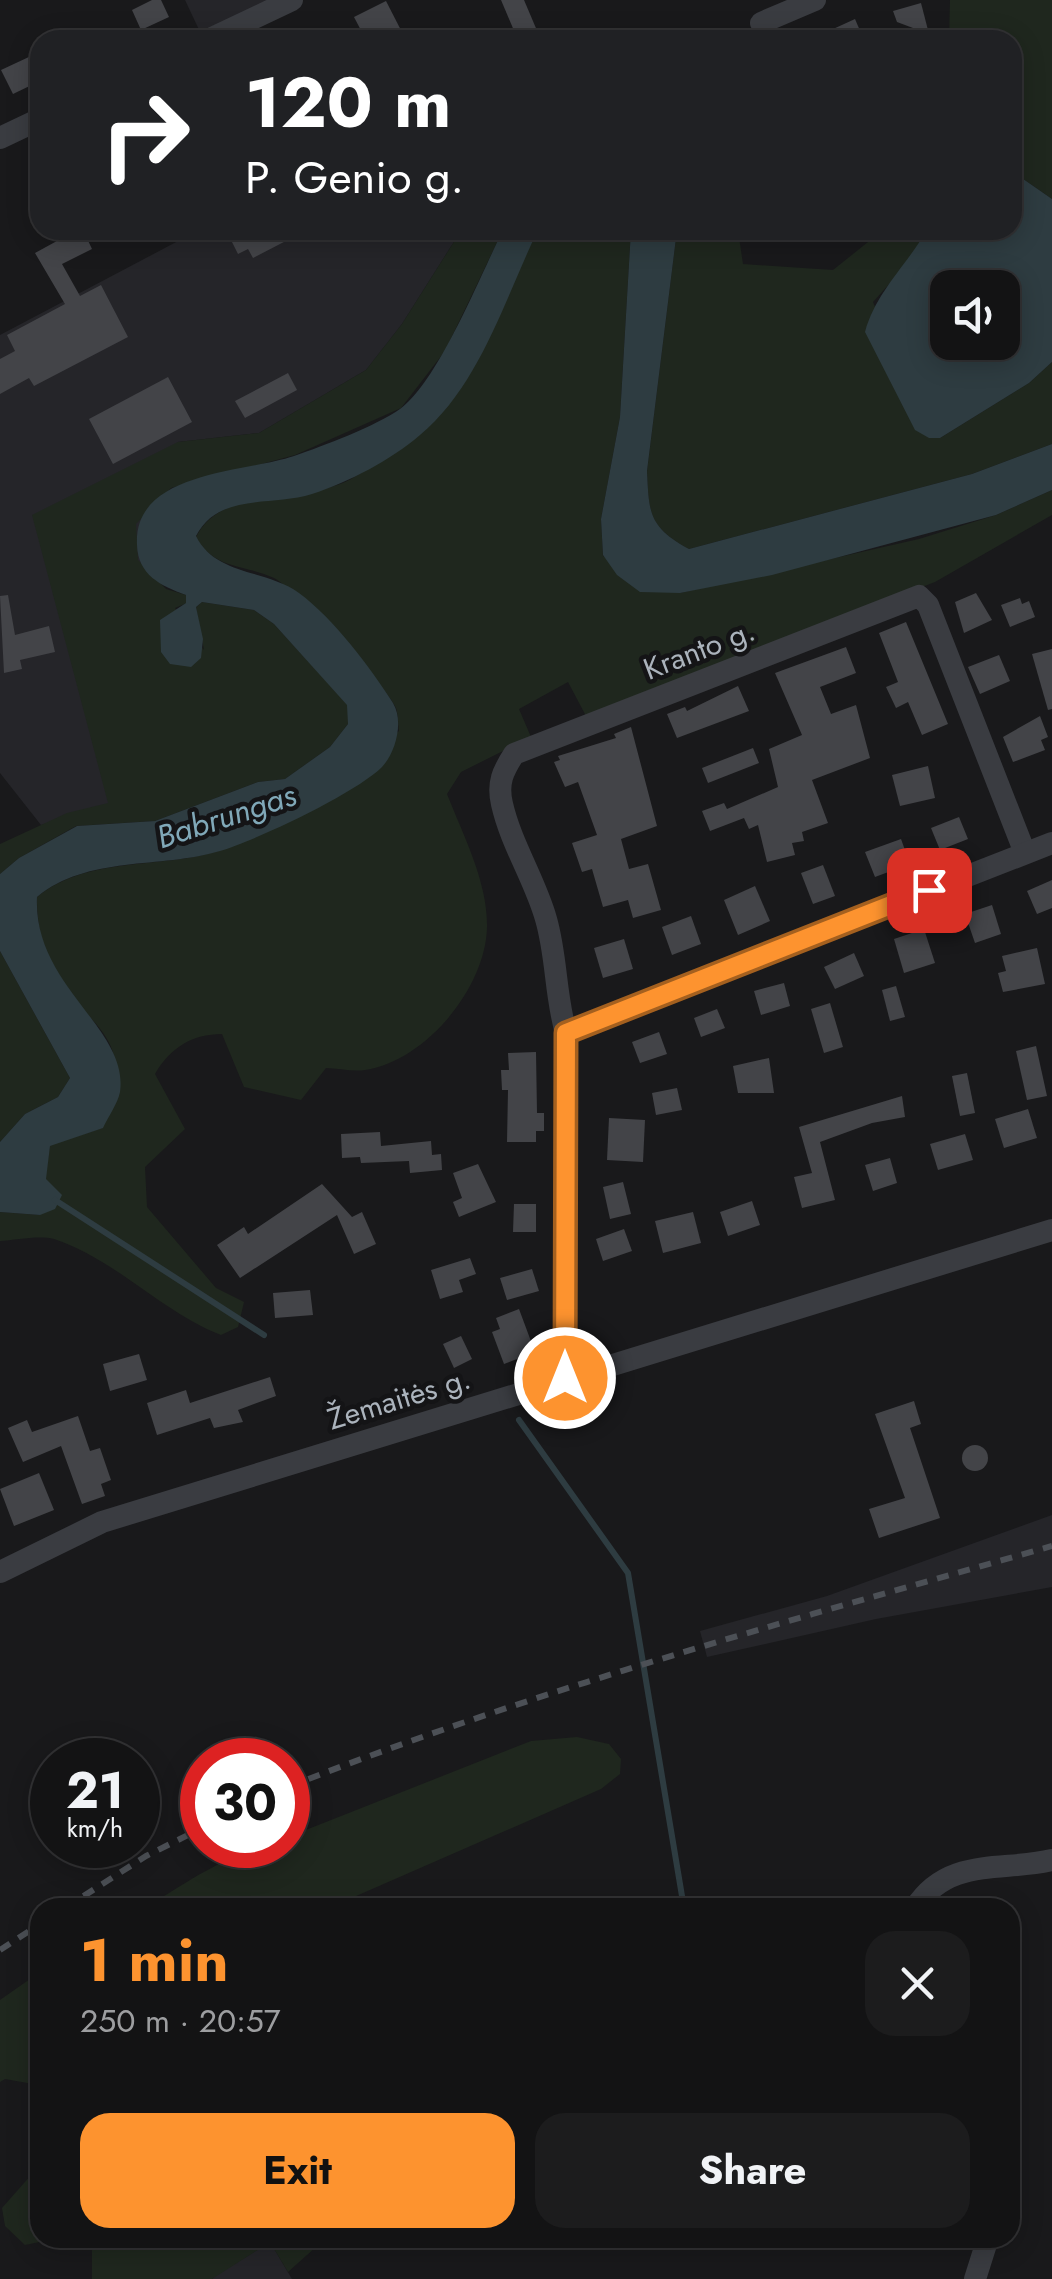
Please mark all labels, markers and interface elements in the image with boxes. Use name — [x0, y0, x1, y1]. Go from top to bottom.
text: 120 m — [245, 52, 451, 153]
icon: right — [80, 70, 210, 200]
text: P. Genio g. — [245, 145, 464, 210]
map controls — [930, 270, 1020, 360]
button: sound — [930, 270, 1020, 360]
street label: Kranto g. — [637, 609, 761, 690]
water label: Babrungas — [150, 772, 302, 860]
pin — [887, 848, 972, 933]
icon: arrive — [902, 863, 957, 918]
position arrow — [513, 1326, 617, 1430]
street label: Žemaitės g. — [322, 1356, 476, 1441]
speed limit sign: 30 — [180, 1738, 310, 1868]
text: 21 — [66, 1754, 124, 1827]
text: km/h — [67, 1810, 123, 1846]
text: 1 min — [80, 1917, 229, 2004]
button: close — [865, 1931, 970, 2036]
text: 250 m · 20:57 — [80, 1998, 281, 2044]
button: Exit — [80, 2113, 515, 2228]
button: Share — [535, 2113, 970, 2228]

